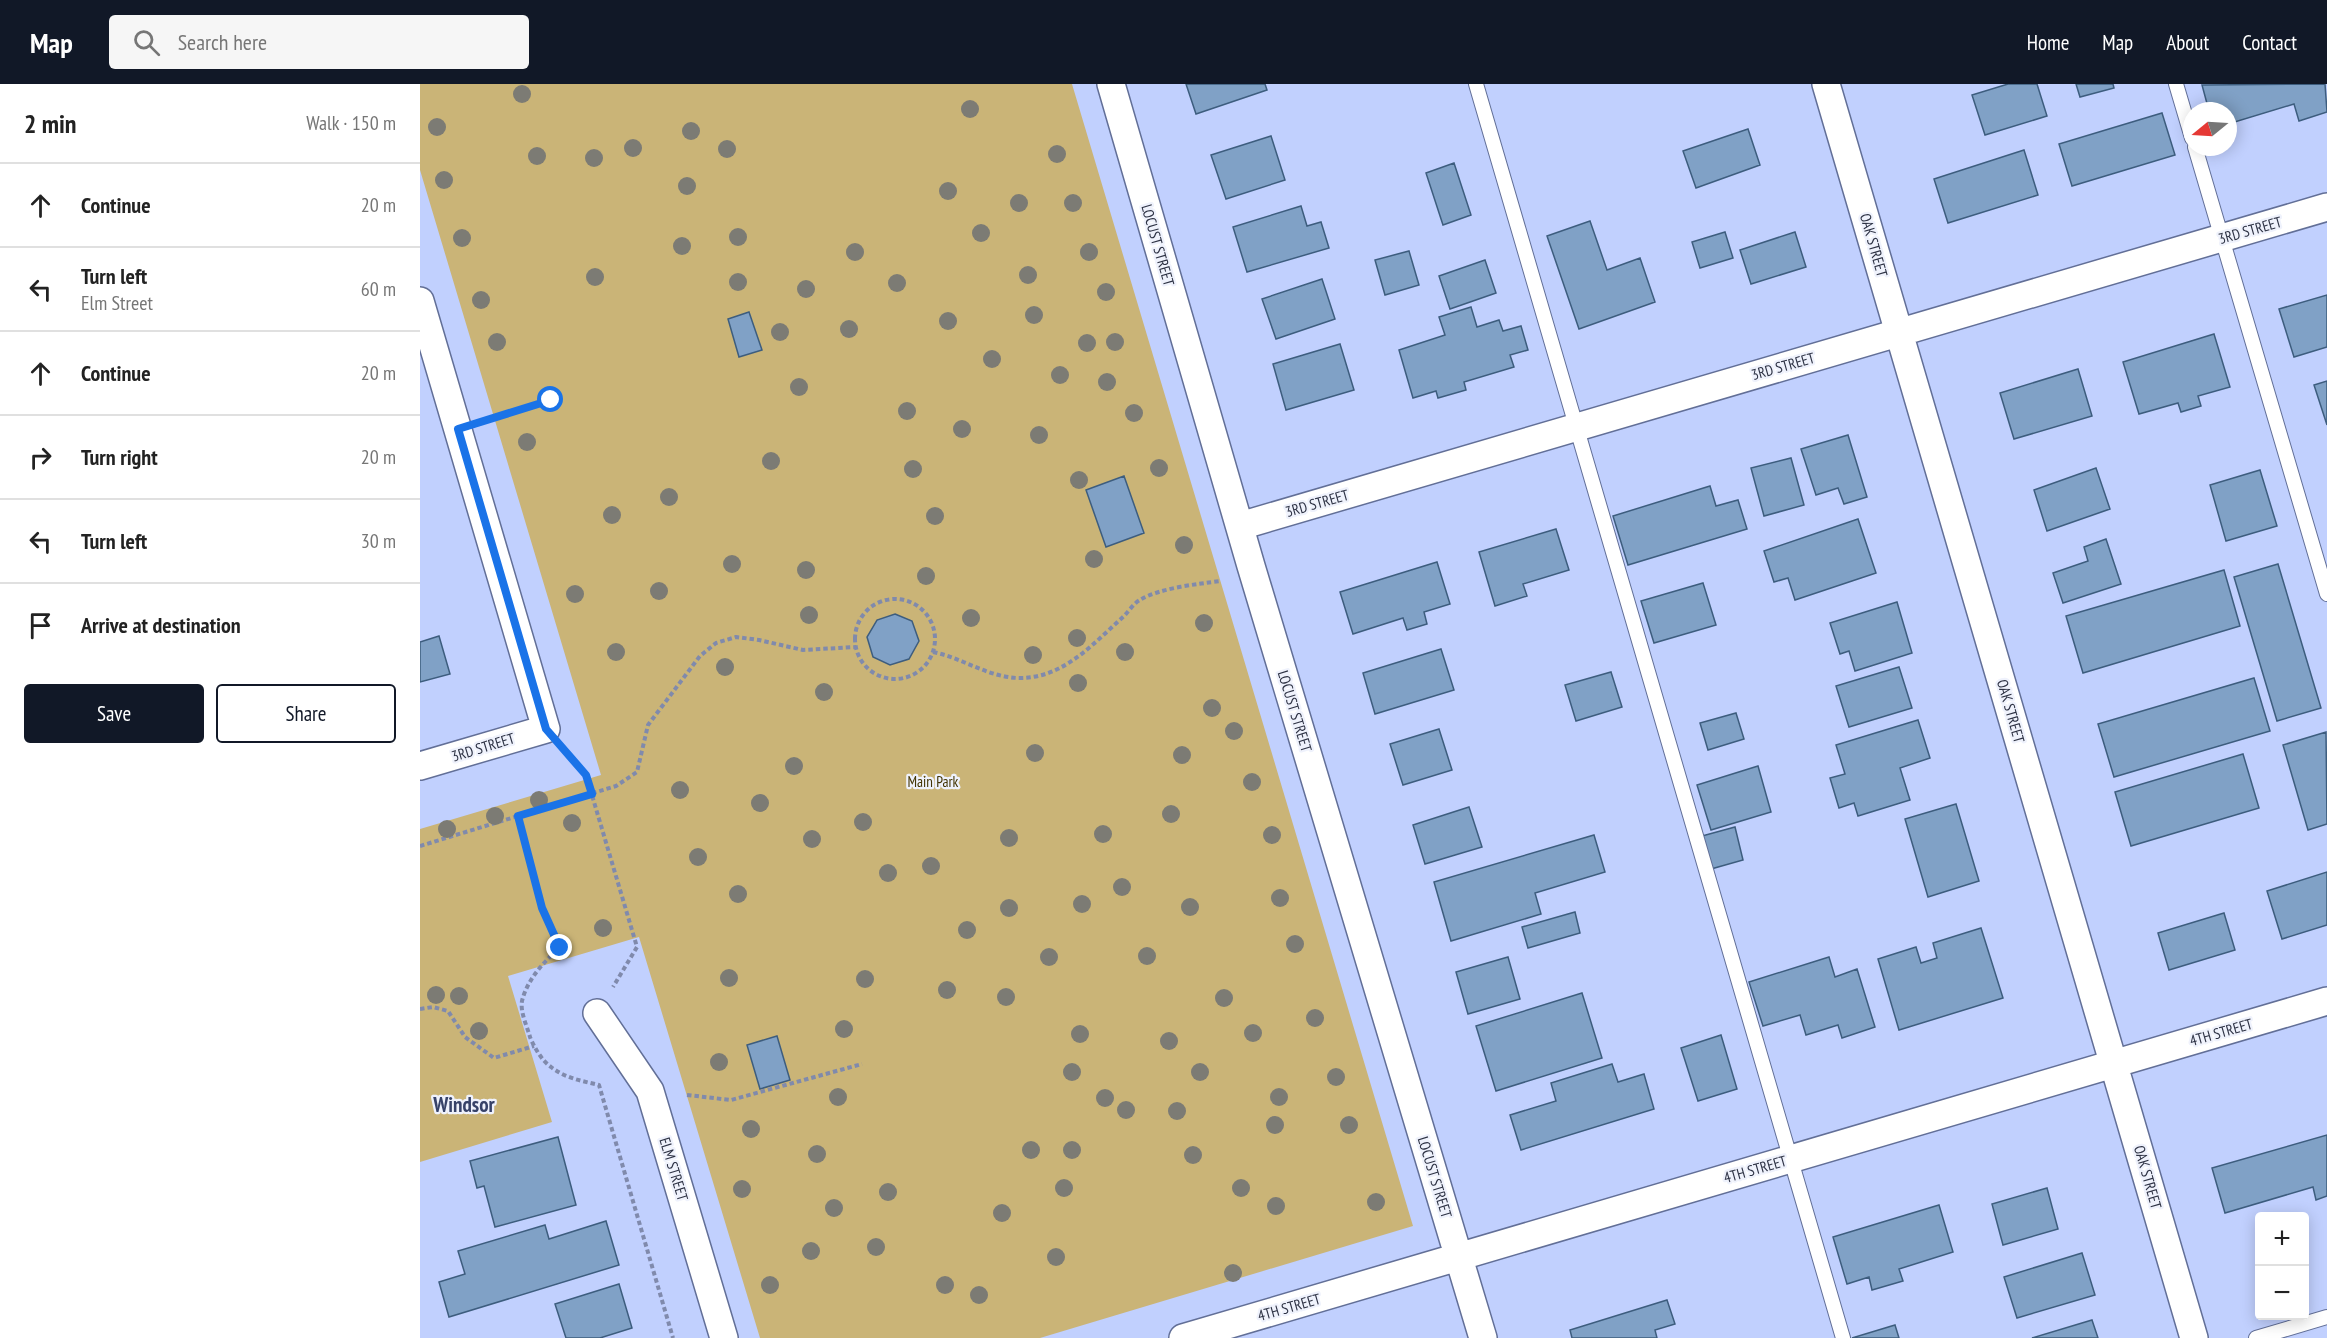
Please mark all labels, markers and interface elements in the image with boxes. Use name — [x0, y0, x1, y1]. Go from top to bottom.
search box — [109, 15, 529, 69]
text: Map — [30, 24, 73, 61]
icon: search — [130, 26, 163, 59]
text: Search here — [178, 28, 267, 56]
text: Home — [2027, 29, 2069, 56]
text: Map — [2102, 29, 2133, 56]
text: About — [2166, 29, 2209, 56]
text: Contact — [2242, 29, 2297, 56]
north arrow — [2183, 102, 2237, 156]
text: 2 min — [24, 107, 77, 140]
text: Walk · 150 m — [306, 110, 396, 136]
icon: ahead — [24, 189, 57, 222]
text: Continue — [81, 191, 151, 219]
text: 20 m — [361, 192, 396, 218]
street label: LOCUST STREET — [1137, 202, 1179, 288]
street label: OAK STREET — [1856, 211, 1892, 279]
street label: 3RD STREET — [2216, 212, 2284, 248]
text: Turn left — [81, 262, 147, 290]
icon: left — [24, 273, 57, 306]
text: 60 m — [361, 276, 396, 302]
text: Elm Street — [81, 290, 153, 316]
street label: 3RD STREET — [1749, 348, 1817, 384]
icon: ahead — [24, 357, 57, 390]
text: Continue — [81, 359, 151, 387]
text: 20 m — [361, 360, 396, 386]
route start — [537, 386, 563, 412]
icon: right — [24, 441, 57, 474]
text: Turn right — [81, 443, 158, 471]
text: 20 m — [361, 444, 396, 470]
street label: 3RD STREET — [1283, 485, 1351, 521]
icon: left — [24, 525, 57, 558]
text: Turn left — [81, 527, 147, 555]
text: 30 m — [361, 528, 396, 554]
icon: arrive — [24, 609, 57, 642]
text: Arrive at destination — [81, 611, 241, 639]
street label: LOCUST STREET — [1274, 668, 1316, 754]
street label: OAK STREET — [1993, 677, 2029, 745]
button: Save — [24, 684, 204, 743]
button: Share — [216, 684, 396, 743]
street label: 3RD STREET — [449, 728, 517, 766]
park label: Main Park — [908, 772, 959, 791]
route end — [546, 934, 572, 960]
street label: 4TH STREET — [2187, 1014, 2255, 1050]
district label: Windsor — [432, 1091, 496, 1118]
street label: LOCUST STREET — [1414, 1134, 1456, 1220]
street label: ELM STREET — [655, 1135, 693, 1203]
street label: OAK STREET — [2130, 1143, 2166, 1211]
street label: 4TH STREET — [1721, 1151, 1789, 1187]
map controls — [2255, 1212, 2309, 1320]
button: + — [2255, 1212, 2309, 1266]
button: − — [2255, 1266, 2309, 1320]
street label: 4TH STREET — [1255, 1289, 1323, 1325]

